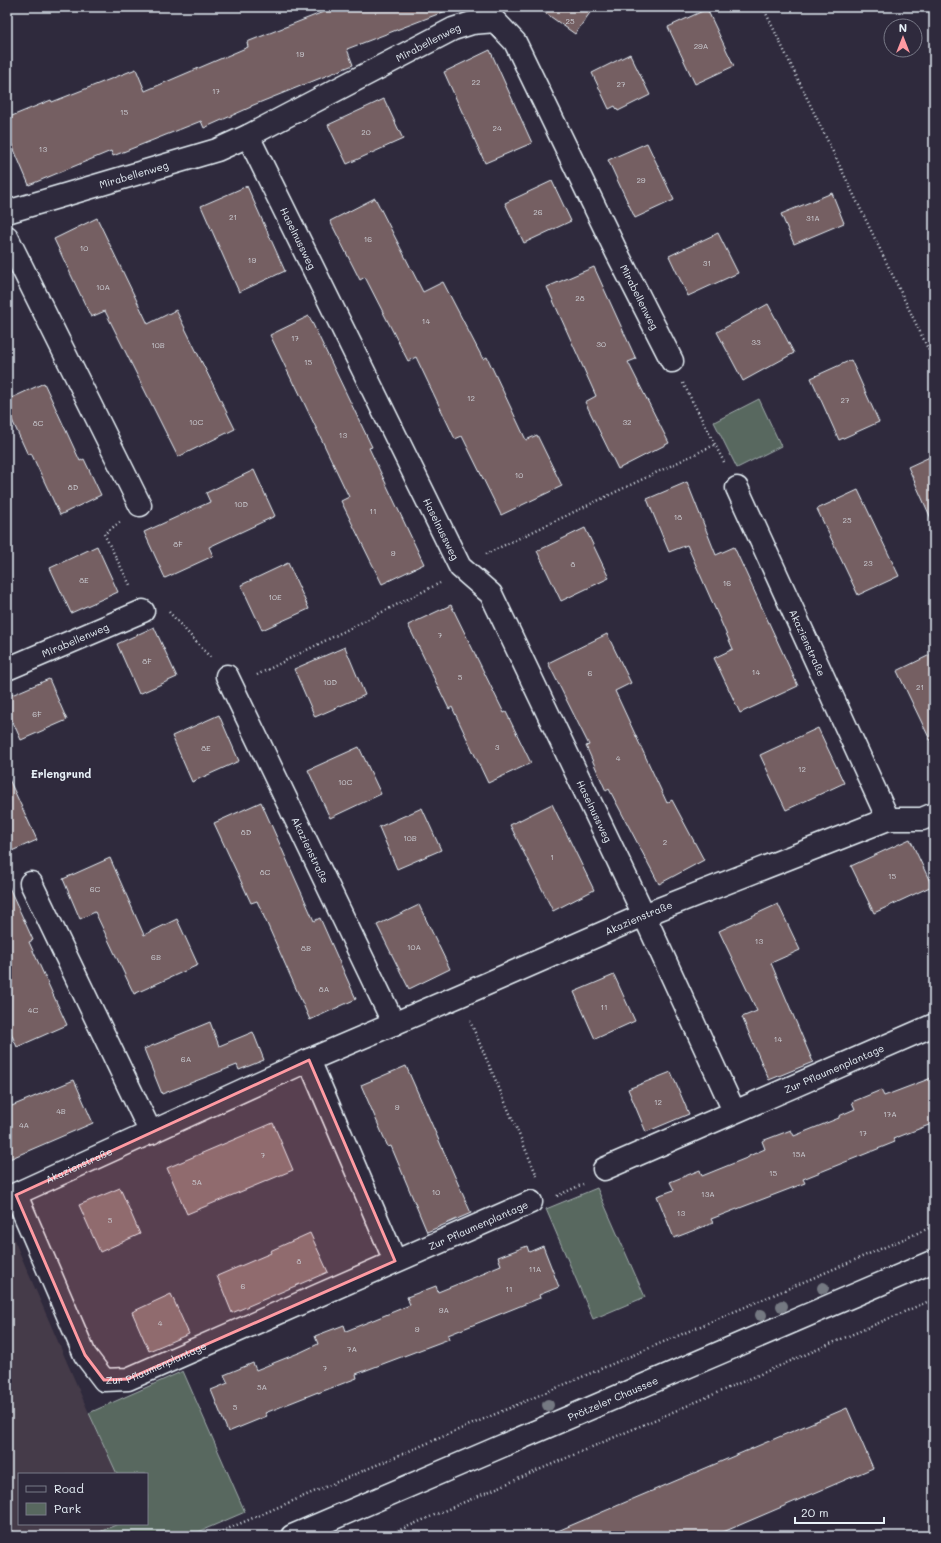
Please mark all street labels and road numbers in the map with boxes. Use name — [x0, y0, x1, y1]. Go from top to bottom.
street label: Mirabellenweg — [393, 20, 462, 65]
street label: Mirabellenweg — [97, 158, 170, 191]
street label: Haselnussweg — [277, 205, 320, 272]
street label: Mirabellenweg — [617, 262, 662, 332]
street label: Haselnussweg — [420, 496, 463, 563]
street label: Akazienstraße — [786, 607, 829, 678]
street label: Mirabellenweg — [39, 619, 111, 660]
street label: Haselnussweg — [574, 778, 615, 845]
street label: Akazienstraße — [289, 815, 332, 885]
street label: Akazienstraße — [603, 898, 674, 938]
street label: Zur Pflaumenplantage — [782, 1041, 886, 1097]
street label: Akazienstraße — [43, 1144, 114, 1186]
street label: Zur Pflaumenplantage — [426, 1197, 530, 1253]
street label: Zur Pflaumenplantage — [105, 1338, 209, 1387]
street label: Prötzeler Chaussee — [566, 1373, 660, 1424]

